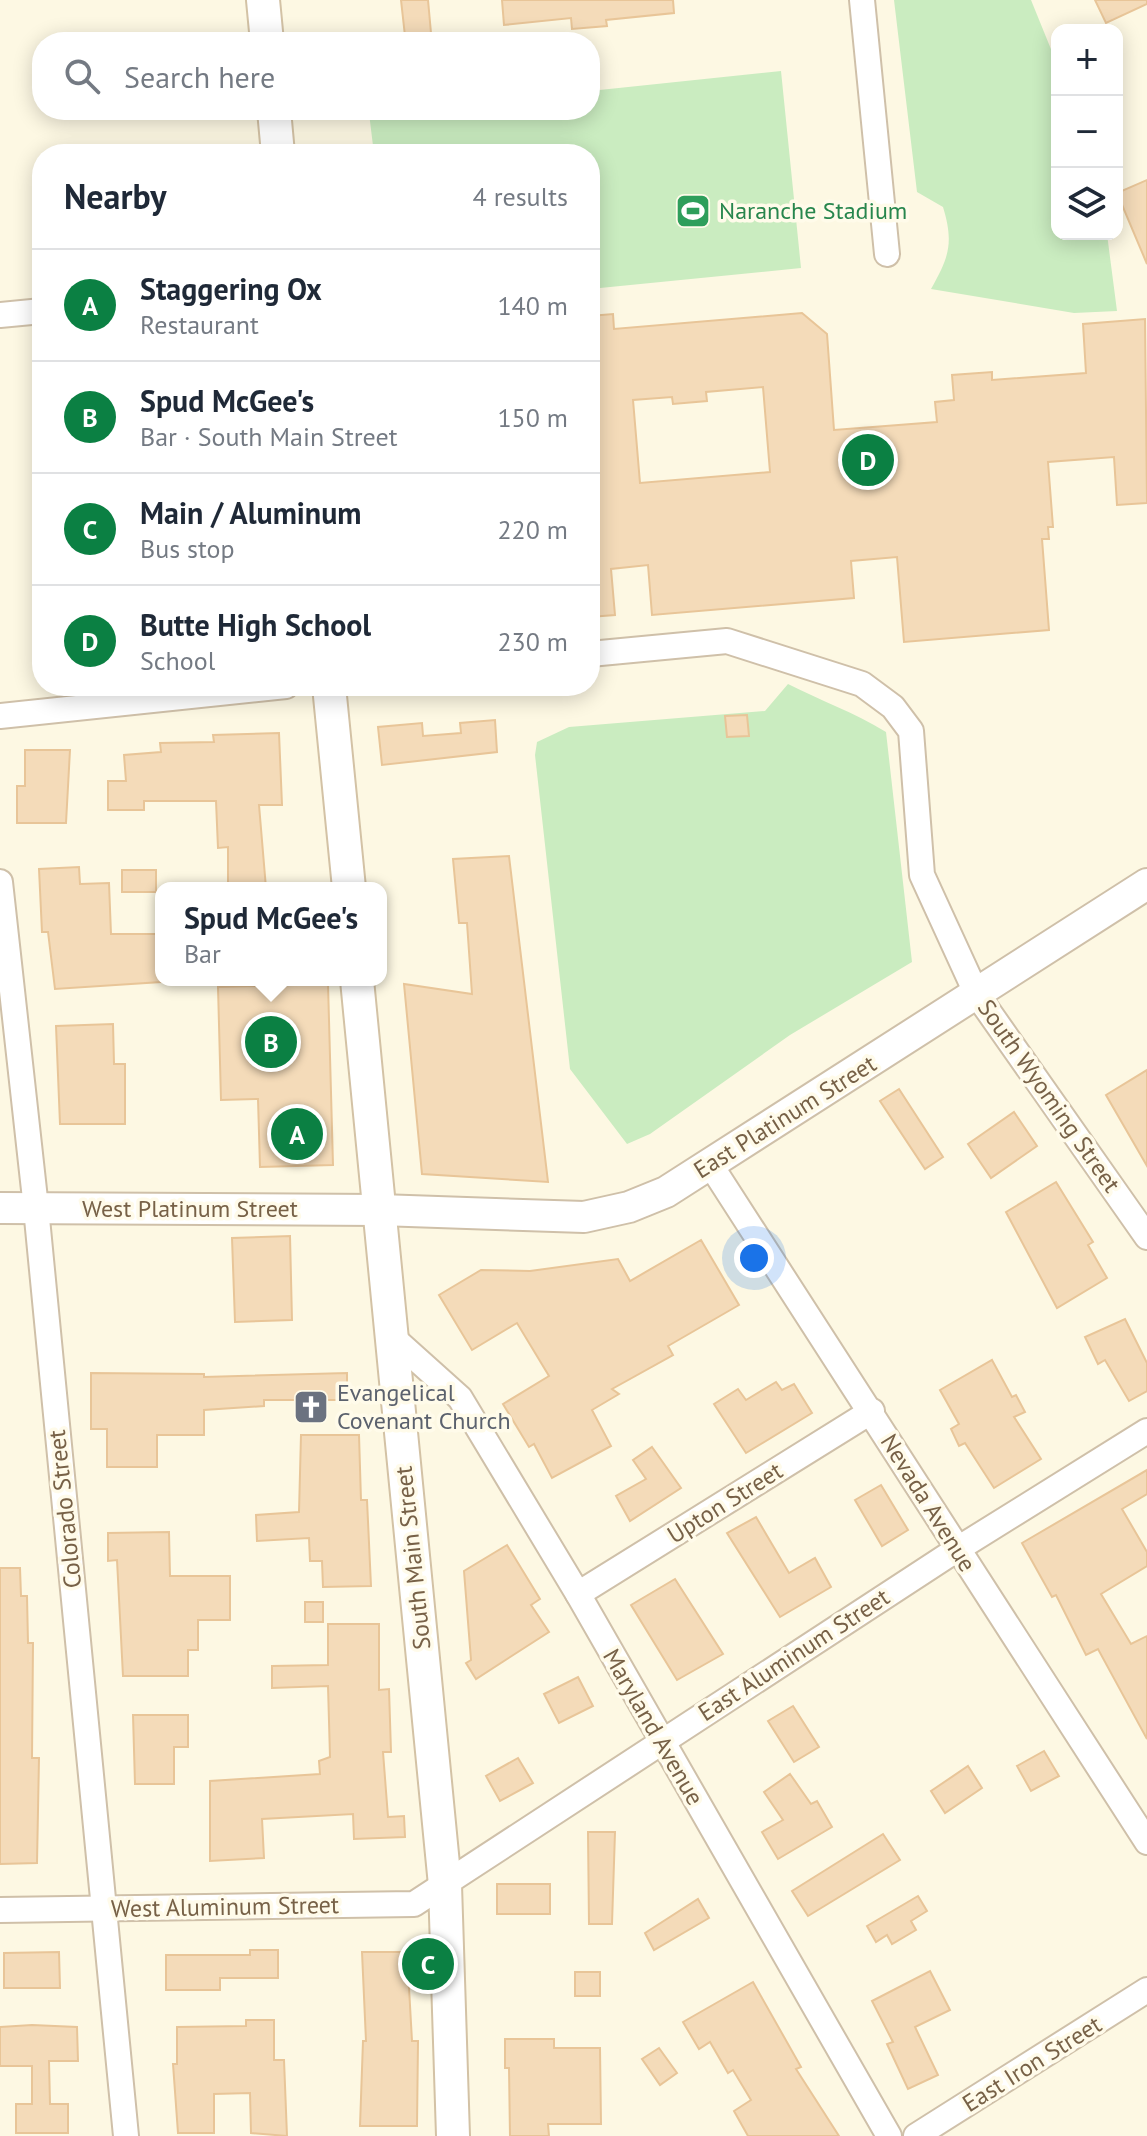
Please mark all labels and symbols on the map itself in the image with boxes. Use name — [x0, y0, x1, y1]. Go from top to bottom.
sports icon: Naranche Stadium — [674, 192, 712, 230]
place label: Naranche Stadium — [719, 195, 907, 226]
pin: D — [842, 430, 894, 490]
street label: South Wyoming Street — [971, 993, 1128, 1198]
pin: B — [245, 1012, 297, 1072]
street label: East Platinum Street — [688, 1048, 882, 1185]
pin: A — [271, 1104, 323, 1164]
street label: West Platinum Street — [82, 1193, 298, 1224]
your location — [734, 1238, 774, 1278]
place label: Evangelical Covenant Church — [337, 1377, 511, 1436]
church icon: Evangelical Covenant Church — [292, 1388, 330, 1426]
street label: Colorado Street — [41, 1428, 88, 1590]
street label: Nevada Avenue — [874, 1428, 983, 1577]
street label: Upton Street — [661, 1455, 788, 1550]
street label: South Main Street — [387, 1465, 438, 1651]
street label: East Aluminum Street — [692, 1581, 895, 1728]
street label: Maryland Avenue — [596, 1643, 711, 1811]
street label: West Aluminum Street — [111, 1889, 339, 1924]
pin: C — [402, 1934, 454, 1994]
street label: East Iron Street — [956, 2008, 1107, 2119]

